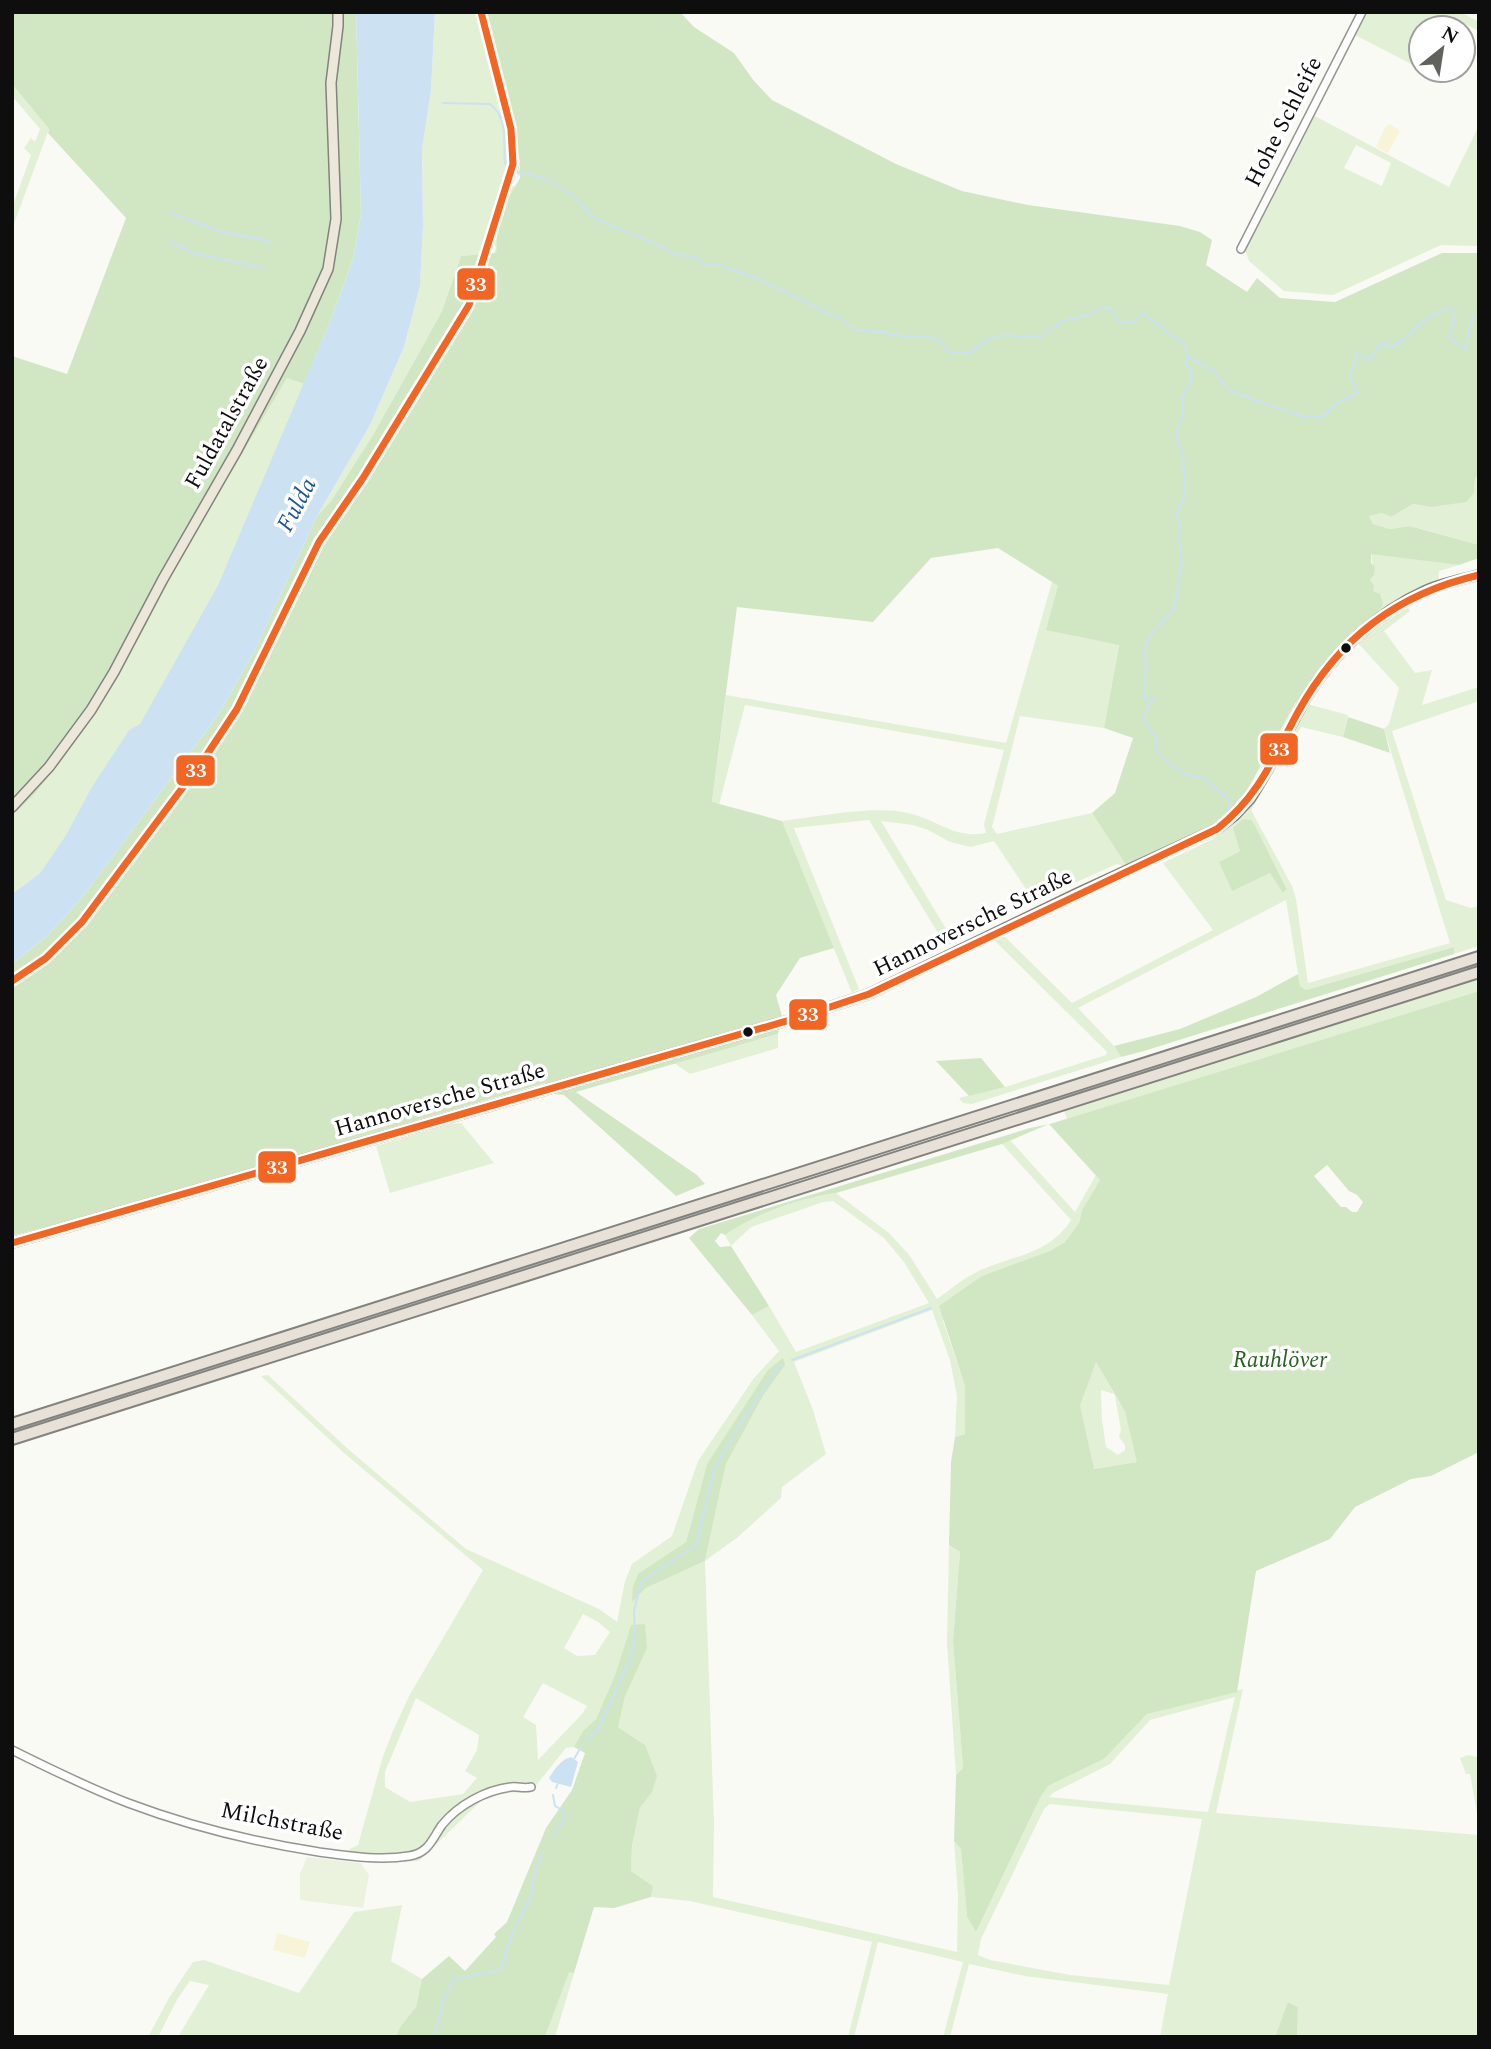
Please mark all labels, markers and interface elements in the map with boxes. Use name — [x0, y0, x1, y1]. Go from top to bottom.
north arrow — [1407, 14, 1477, 84]
text: N — [1436, 19, 1464, 52]
street label: Hohe Schleife — [1236, 51, 1332, 193]
line badge: 33 — [456, 267, 496, 301]
text: 33 — [465, 271, 487, 300]
street label: Fuldatalstraße — [176, 350, 278, 496]
water label: Fulda — [268, 471, 326, 539]
unlabelled marker — [1339, 641, 1353, 655]
line badge: 33 — [1259, 732, 1299, 766]
text: 33 — [1268, 736, 1290, 765]
line badge: 33 — [175, 754, 216, 787]
text: 33 — [185, 757, 207, 786]
street label: Hannoversche Straße — [867, 859, 1079, 987]
line badge: 33 — [788, 998, 828, 1031]
text: 33 — [797, 1001, 819, 1030]
unlabelled marker — [741, 1025, 755, 1039]
street label: Hannoversche Straße — [330, 1053, 550, 1147]
line badge: 33 — [257, 1150, 297, 1184]
text: 33 — [266, 1154, 288, 1183]
park label: Rauhlöver — [1233, 1343, 1328, 1378]
street label: Milchstraße — [218, 1793, 346, 1851]

